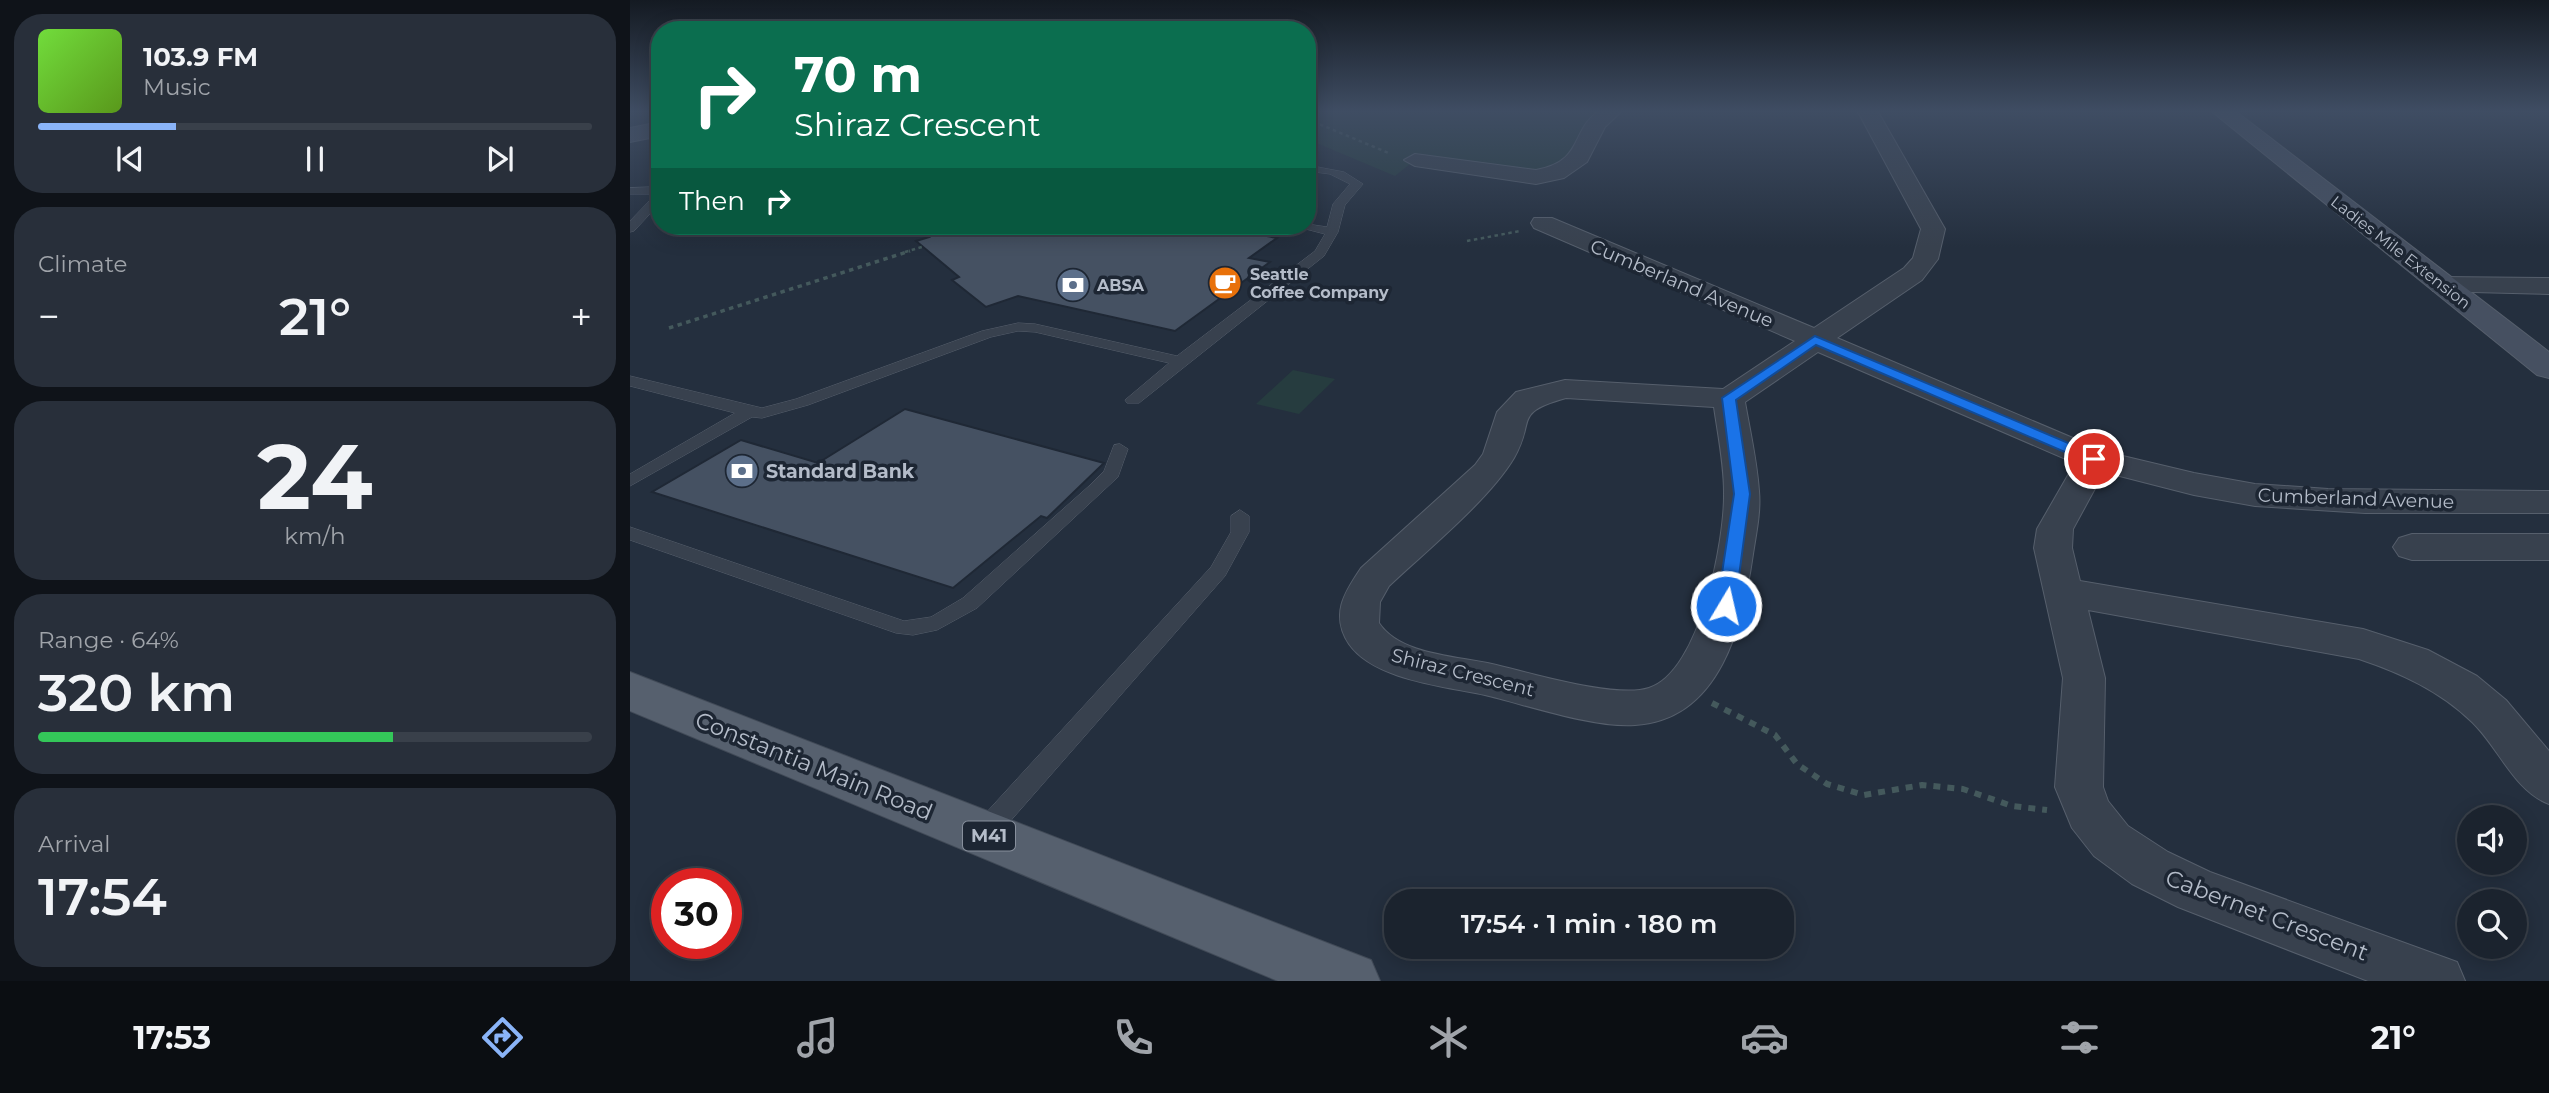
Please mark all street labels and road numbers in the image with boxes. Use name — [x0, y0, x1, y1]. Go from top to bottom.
street label: Ladies Mile Extension — [2327, 192, 2474, 313]
street label: Cumberland Avenue — [1587, 234, 1777, 332]
street label: Cumberland Avenue — [2257, 484, 2455, 513]
street label: Shiraz Crescent — [1389, 644, 1537, 701]
street label: Constantia Main Road — [691, 706, 937, 826]
road number: M41 — [963, 822, 1015, 850]
street label: Cabernet Crescent — [2162, 863, 2372, 967]

